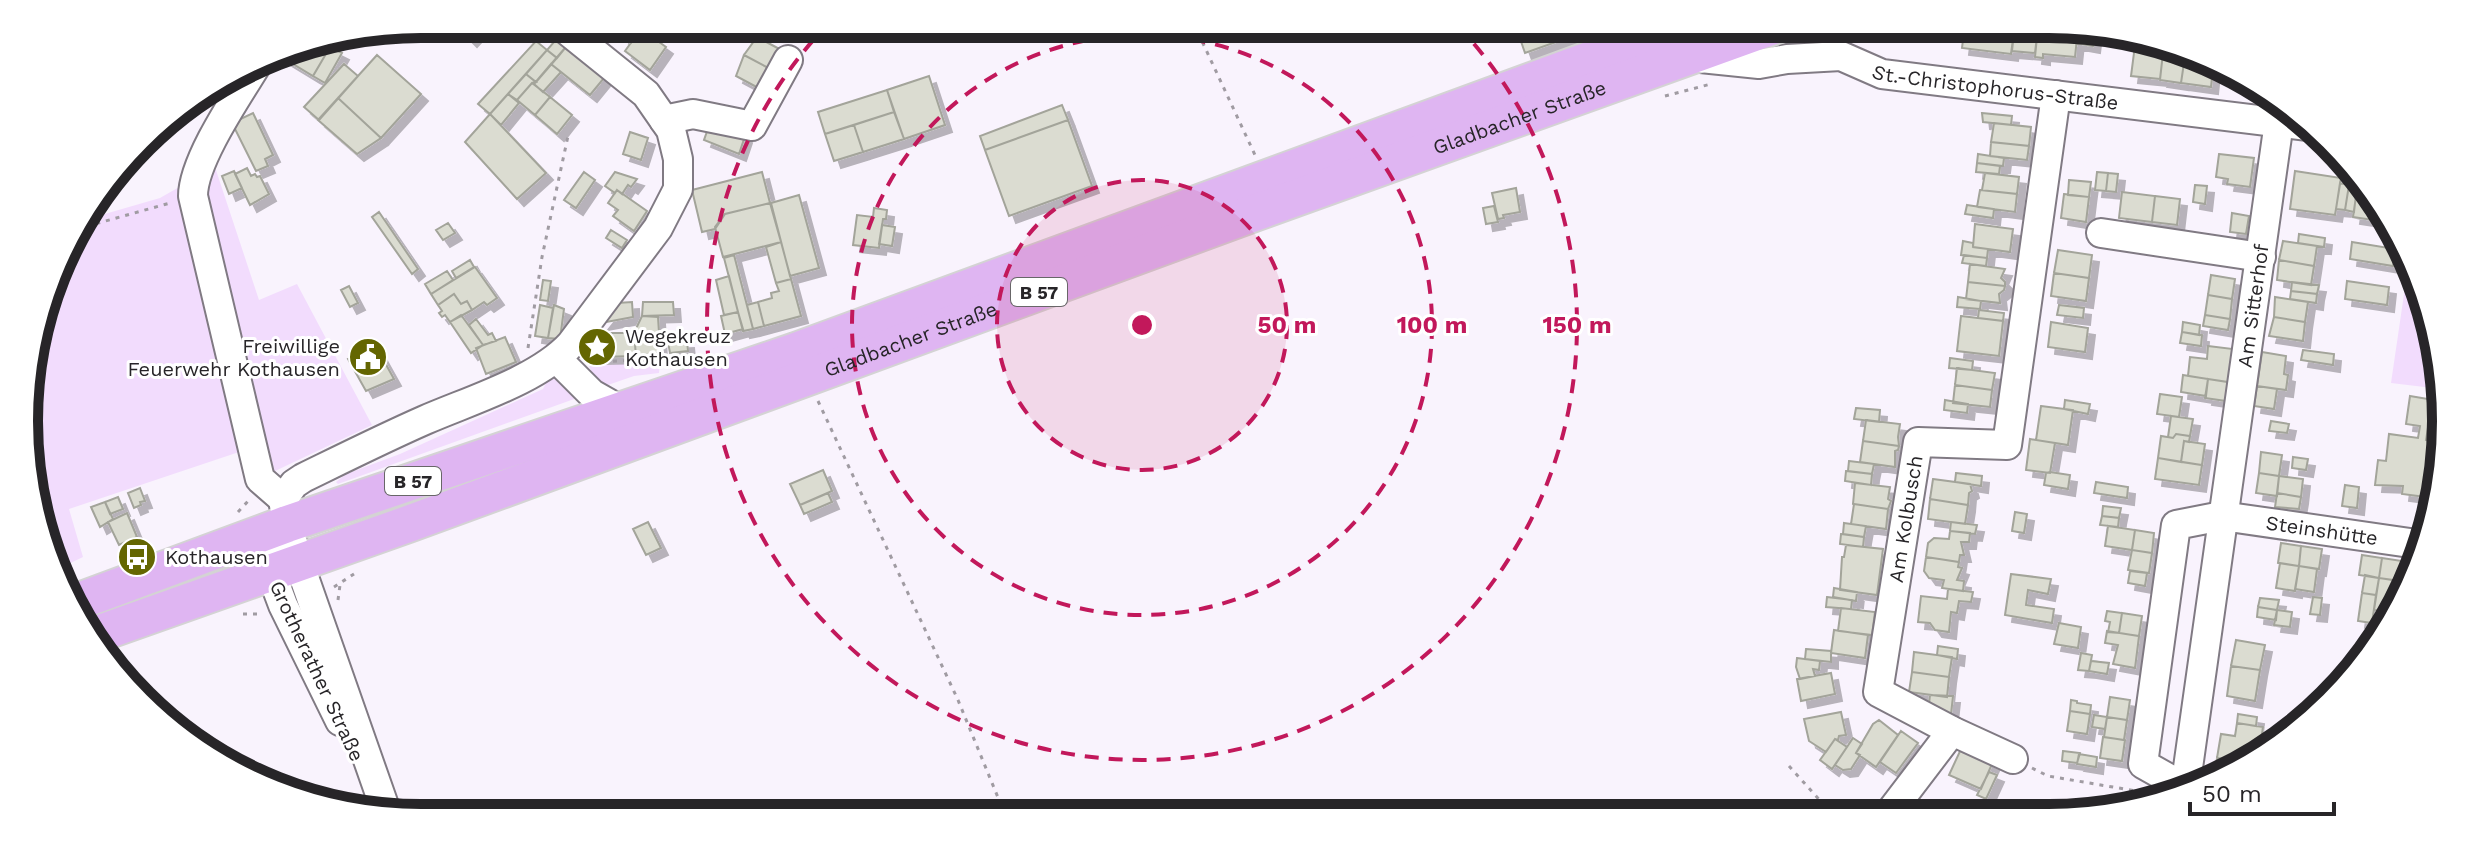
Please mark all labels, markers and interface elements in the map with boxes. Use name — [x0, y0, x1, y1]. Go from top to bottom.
street label: St.-Christophorus-Straße — [1869, 59, 2120, 115]
street label: Gladbacher Straße — [1430, 75, 1609, 160]
street label: Am Sitterhof — [2233, 242, 2274, 369]
road number: B 57 — [1011, 278, 1067, 306]
street label: Gladbacher Straße — [821, 297, 1000, 382]
centre of rings — [1128, 311, 1156, 339]
text: 50 m — [1258, 311, 1316, 339]
text: 100 m — [1397, 311, 1467, 339]
text: 150 m — [1542, 311, 1612, 339]
place label: Wegekreuz Kothausen — [625, 324, 731, 371]
place icon: Wegekreuz Kothausen — [576, 326, 618, 368]
place label: Freiwillige Feuerwehr Kothausen — [128, 334, 340, 381]
public building icon: Freiwillige Feuerwehr Kothausen — [347, 336, 389, 378]
street label: Am Kolbusch — [1884, 454, 1928, 584]
road number: B 57 — [385, 467, 441, 495]
street label: Steinshütte — [2264, 510, 2379, 550]
bus stop icon: Kothausen — [116, 536, 158, 578]
place label: Kothausen — [165, 545, 268, 569]
street label: Grotherather Straße — [265, 577, 369, 765]
scale bar — [2190, 766, 2334, 816]
text: 50 m — [2202, 780, 2262, 808]

